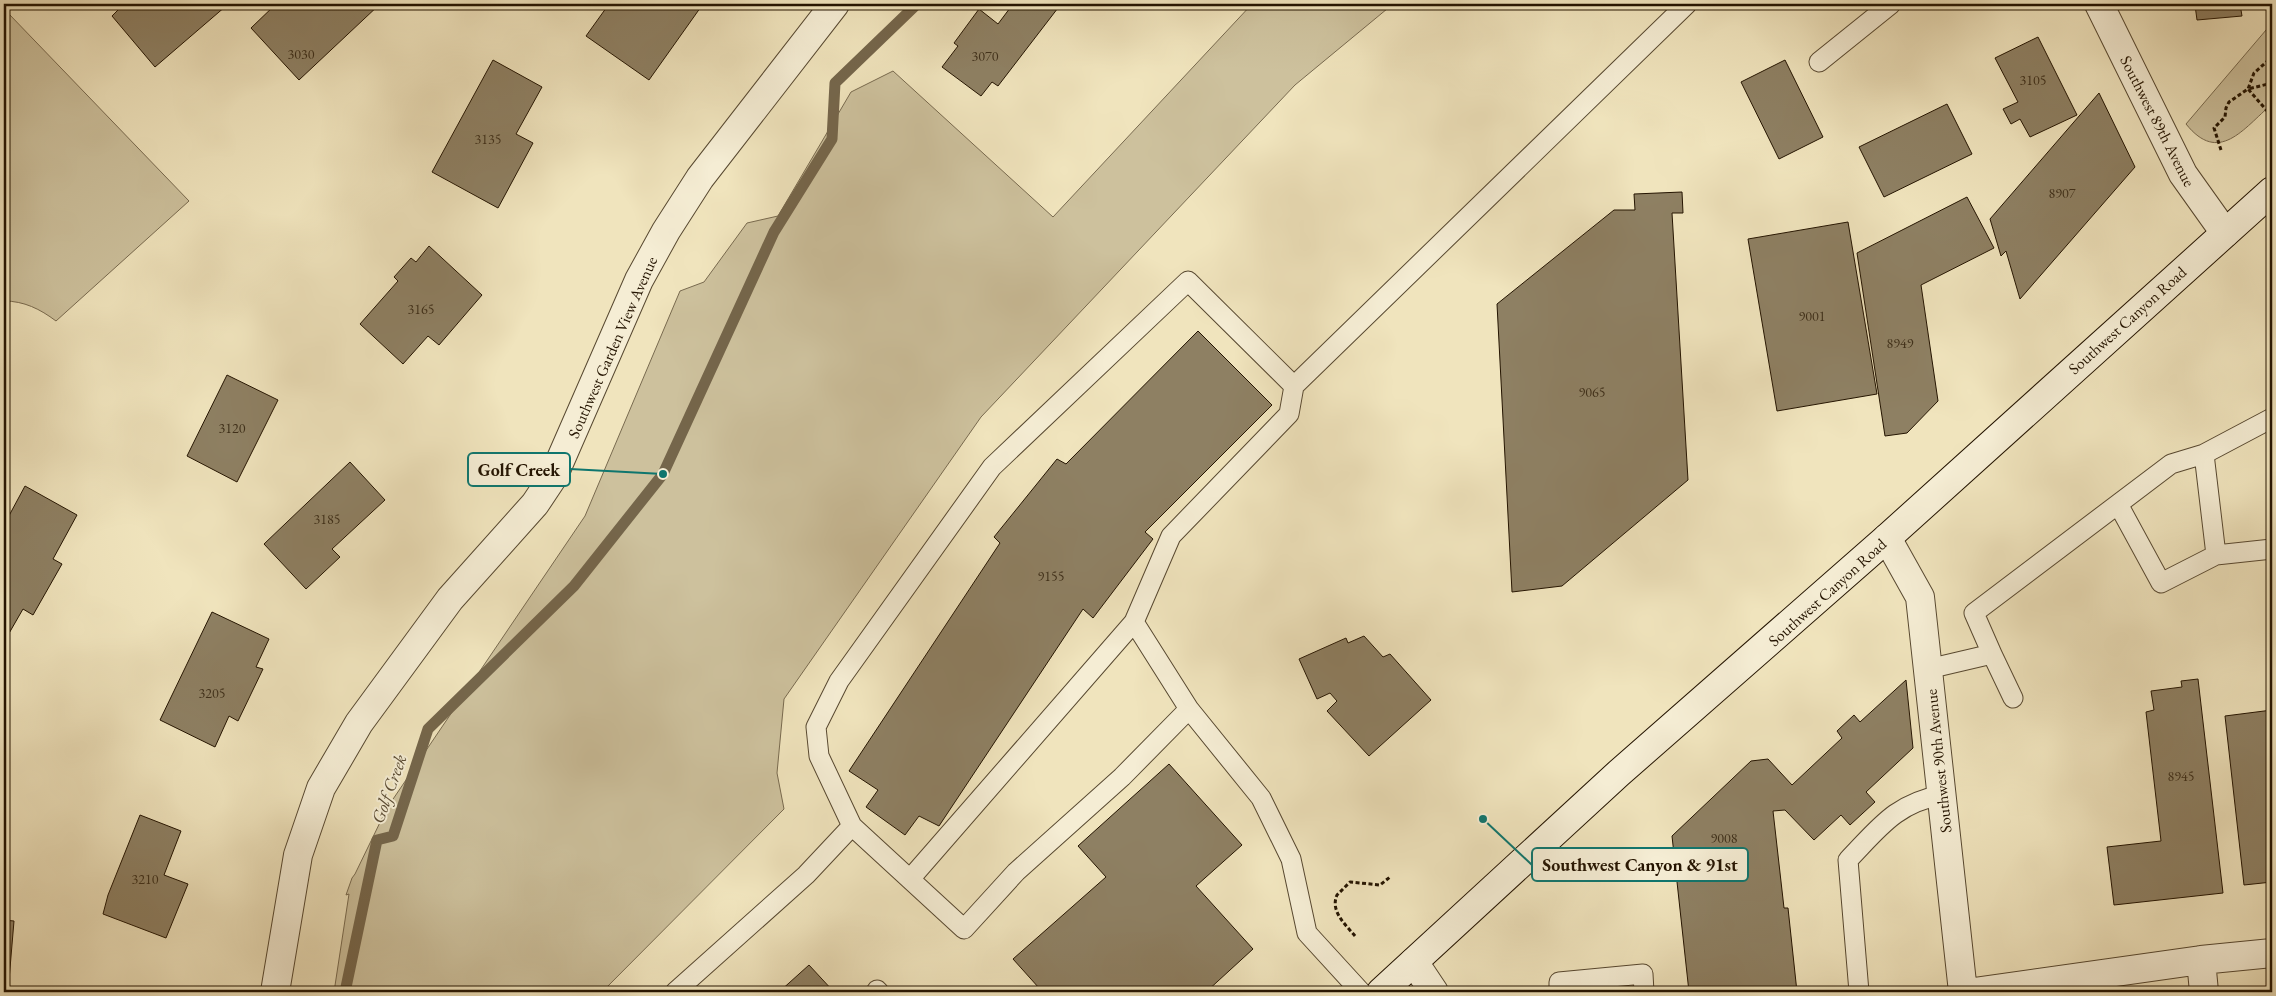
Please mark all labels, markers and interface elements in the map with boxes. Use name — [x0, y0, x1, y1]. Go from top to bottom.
house number: 3030 — [288, 45, 315, 63]
house number: 3070 — [972, 47, 999, 65]
street label: Southwest 89th Avenue — [2115, 52, 2200, 190]
house number: 3105 — [2020, 71, 2046, 89]
house number: 3135 — [475, 130, 501, 148]
house number: 8907 — [2049, 184, 2076, 202]
street label: Southwest Garden View Avenue — [563, 253, 662, 441]
street label: Southwest Canyon Road — [2064, 261, 2192, 379]
house number: 3165 — [408, 300, 434, 318]
house number: 9001 — [1799, 307, 1825, 325]
house number: 8949 — [1887, 334, 1914, 352]
house number: 9065 — [1579, 383, 1605, 401]
house number: 3120 — [219, 419, 246, 437]
callout: Golf Creek — [468, 453, 570, 486]
text: Golf Creek — [478, 458, 561, 481]
house number: 3185 — [314, 510, 340, 528]
street label: Southwest Canyon Road — [1764, 533, 1892, 651]
house number: 9155 — [1038, 567, 1064, 585]
house number: 3205 — [199, 684, 225, 702]
street label: Southwest 90th Avenue — [1920, 688, 1956, 834]
water label: Golf Creek — [365, 751, 413, 827]
house number: 8945 — [2168, 767, 2194, 785]
house number: 9008 — [1711, 829, 1738, 847]
callout: Southwest Canyon & 91st — [1532, 848, 1748, 881]
text: Southwest Canyon & 91st — [1542, 853, 1738, 876]
house number: 3210 — [132, 870, 159, 888]

